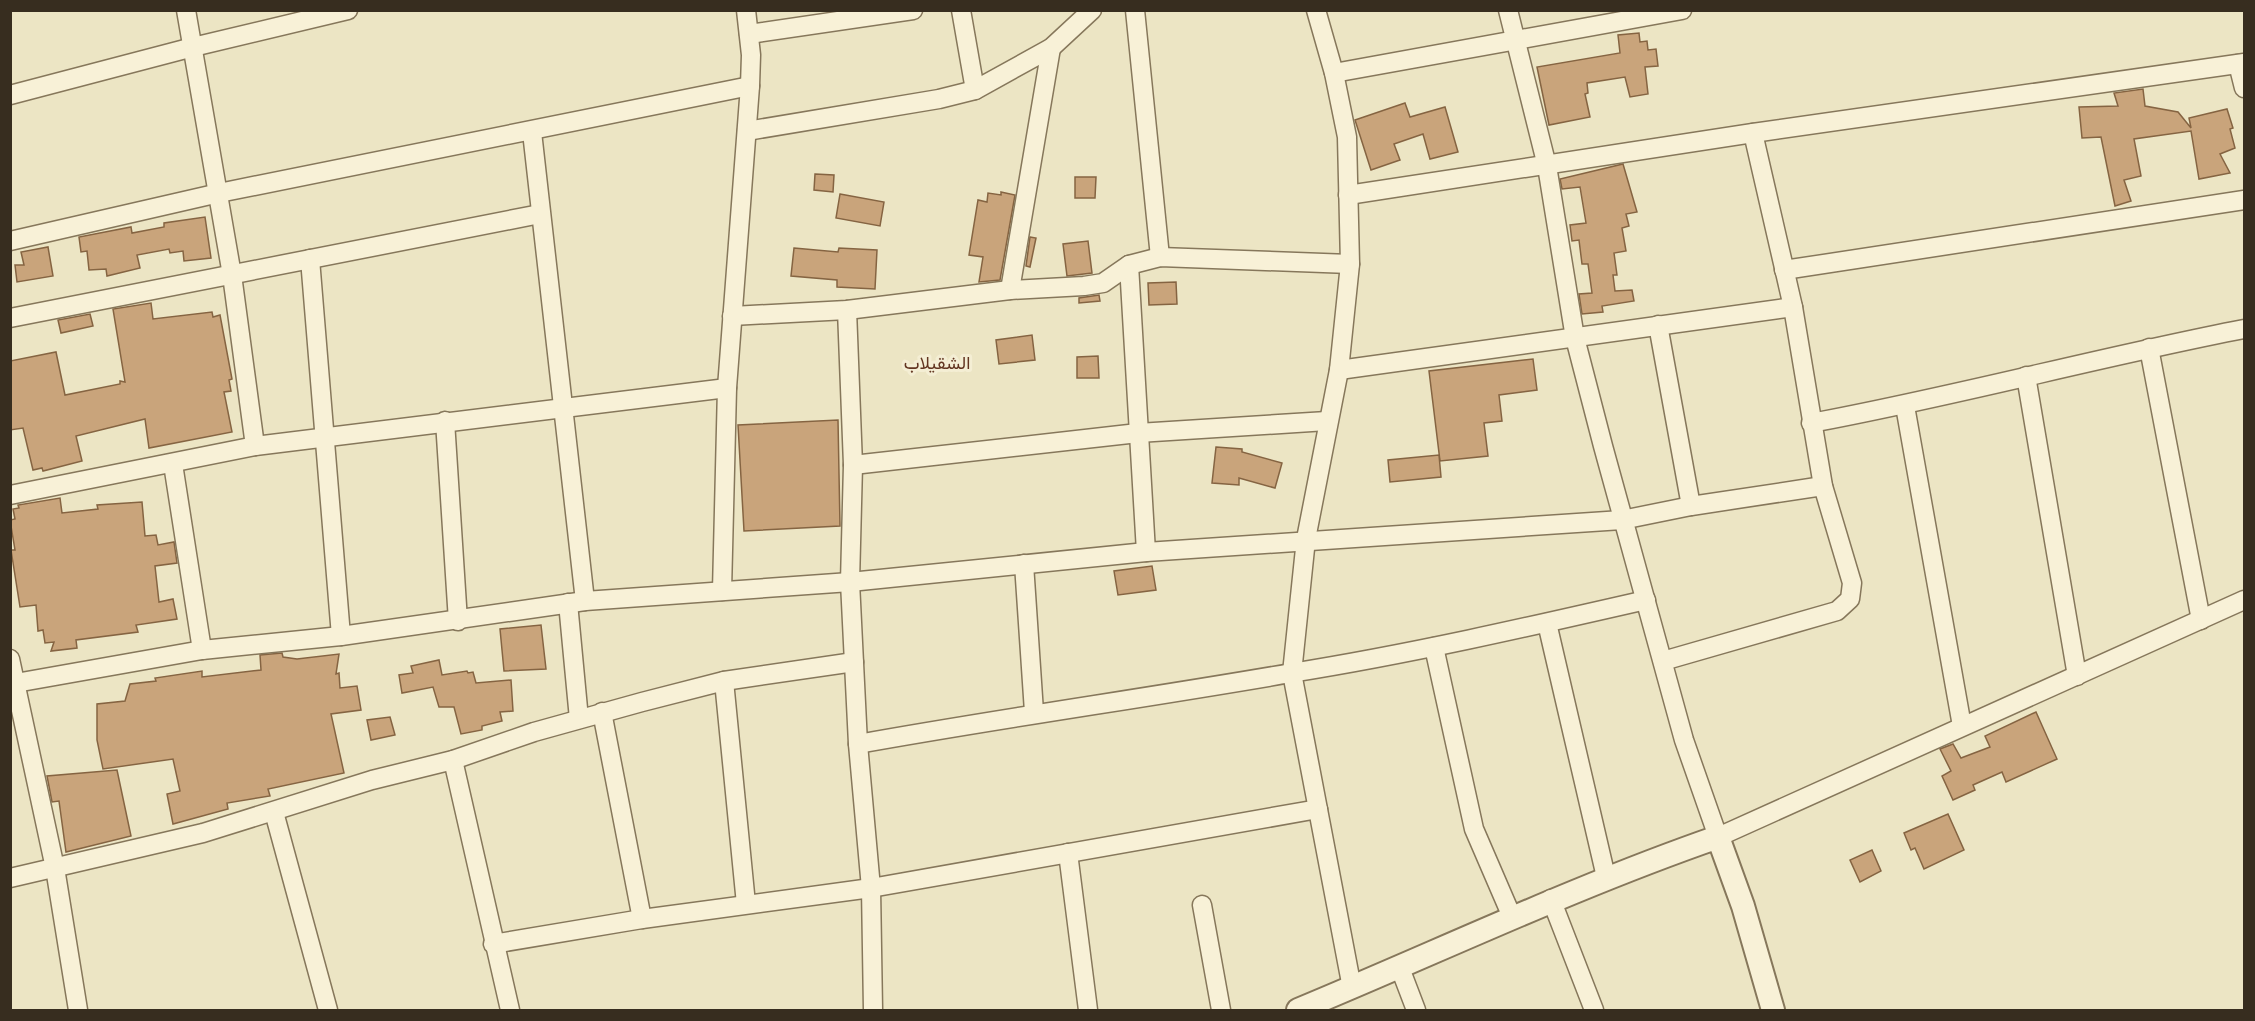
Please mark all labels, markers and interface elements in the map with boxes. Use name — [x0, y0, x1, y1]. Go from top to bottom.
district label: الشقيلاب — [904, 351, 970, 374]

